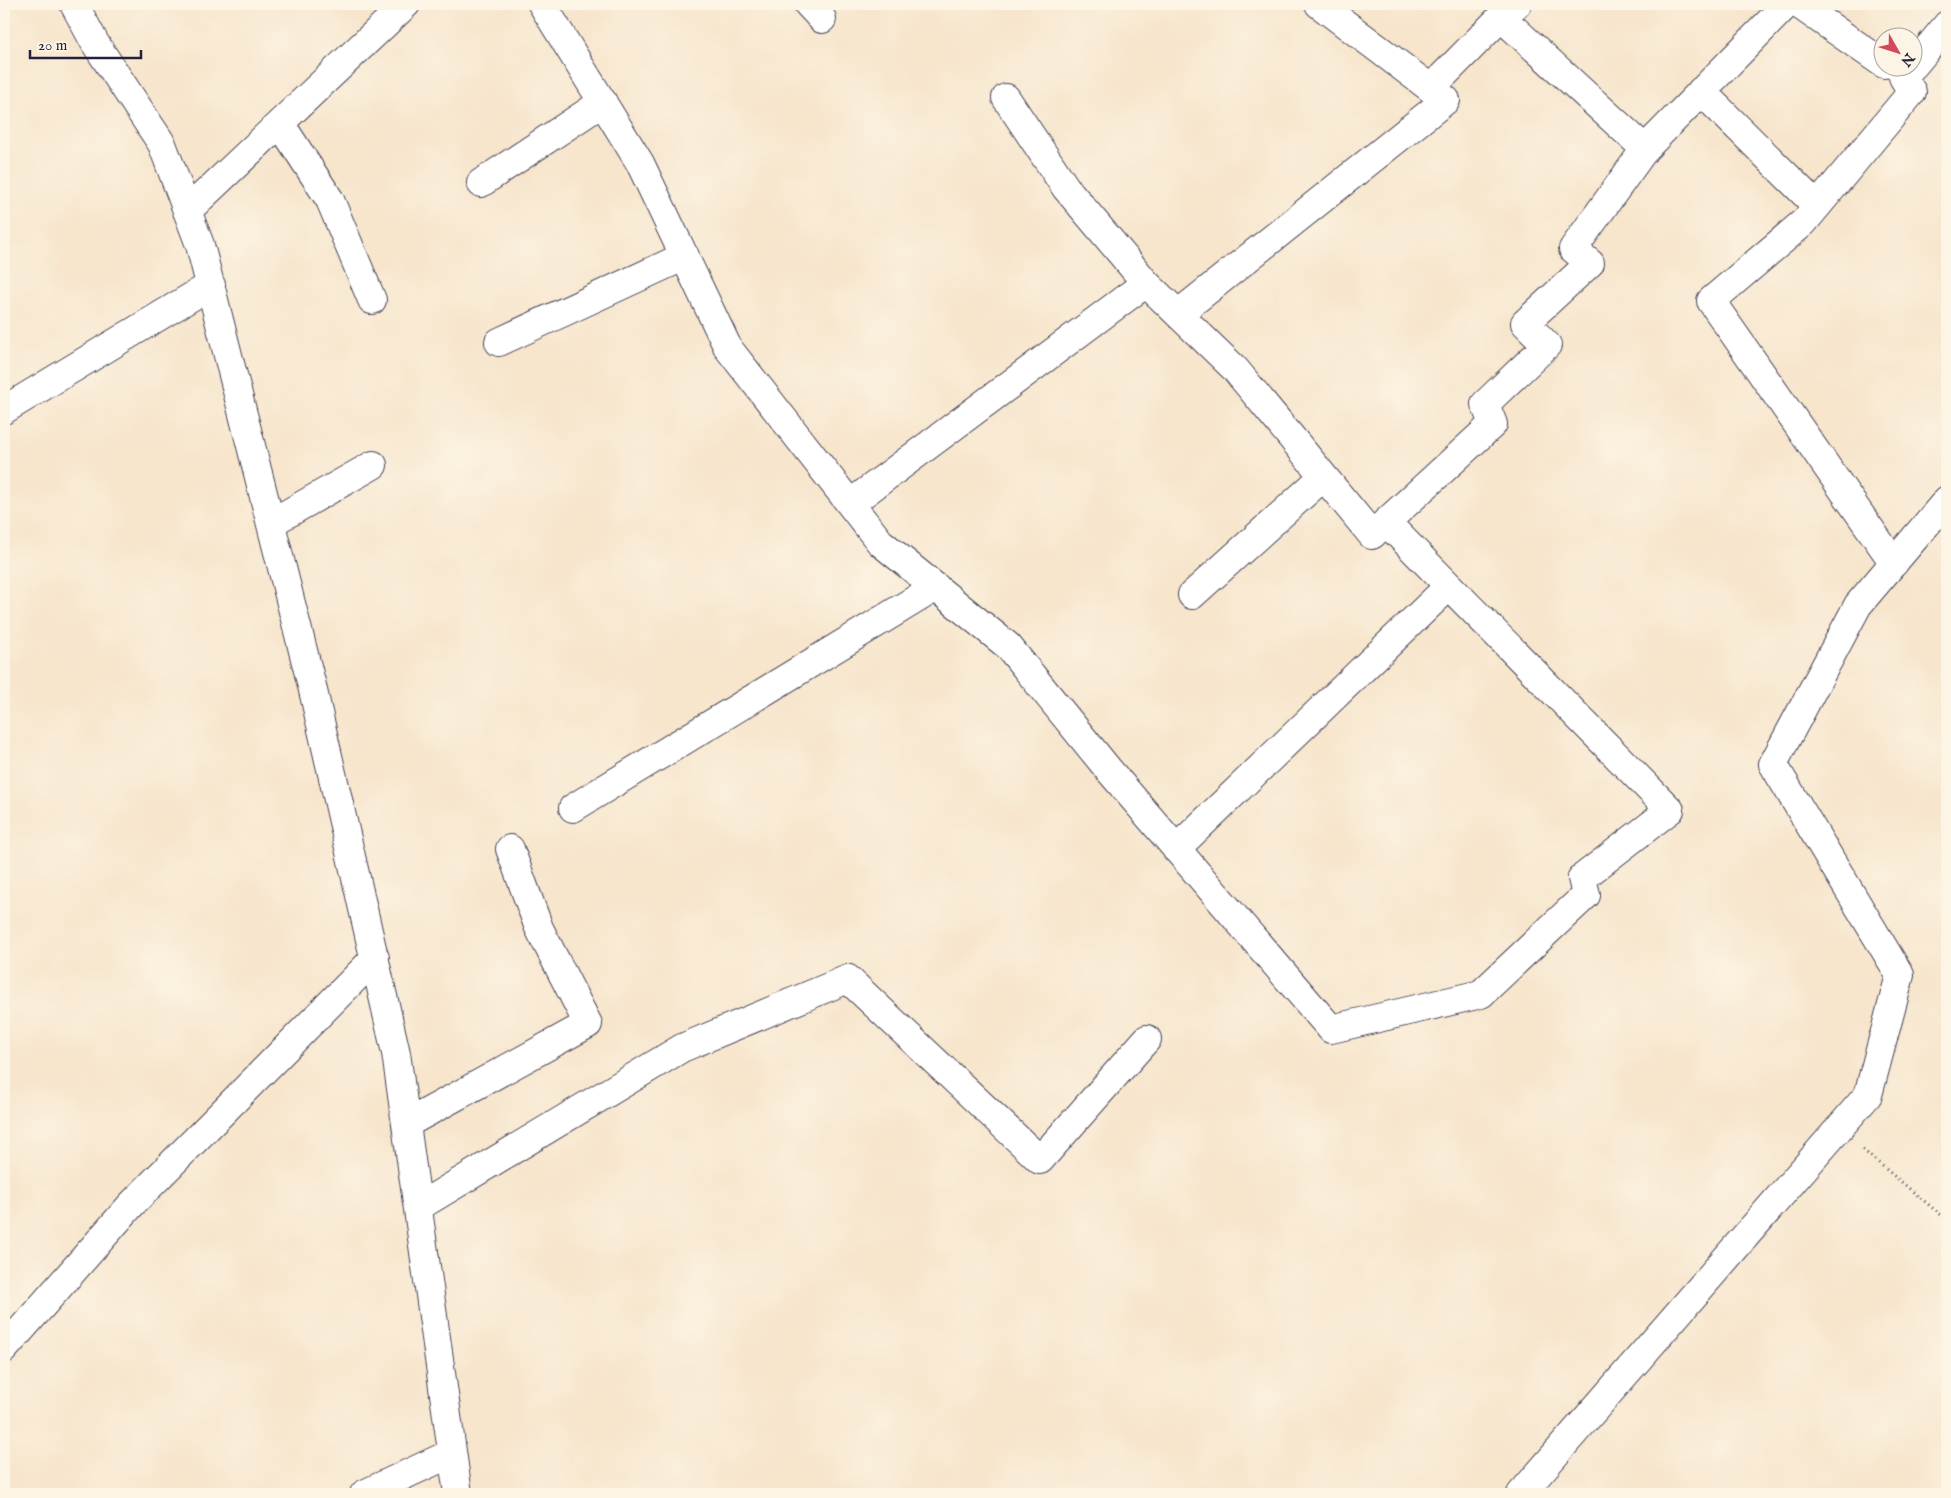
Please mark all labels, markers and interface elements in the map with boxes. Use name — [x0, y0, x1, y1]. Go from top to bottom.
scale bar — [30, 28, 141, 60]
north arrow — [1874, 28, 1924, 78]
text: 20 m — [38, 36, 68, 55]
text: N — [1897, 48, 1919, 70]

